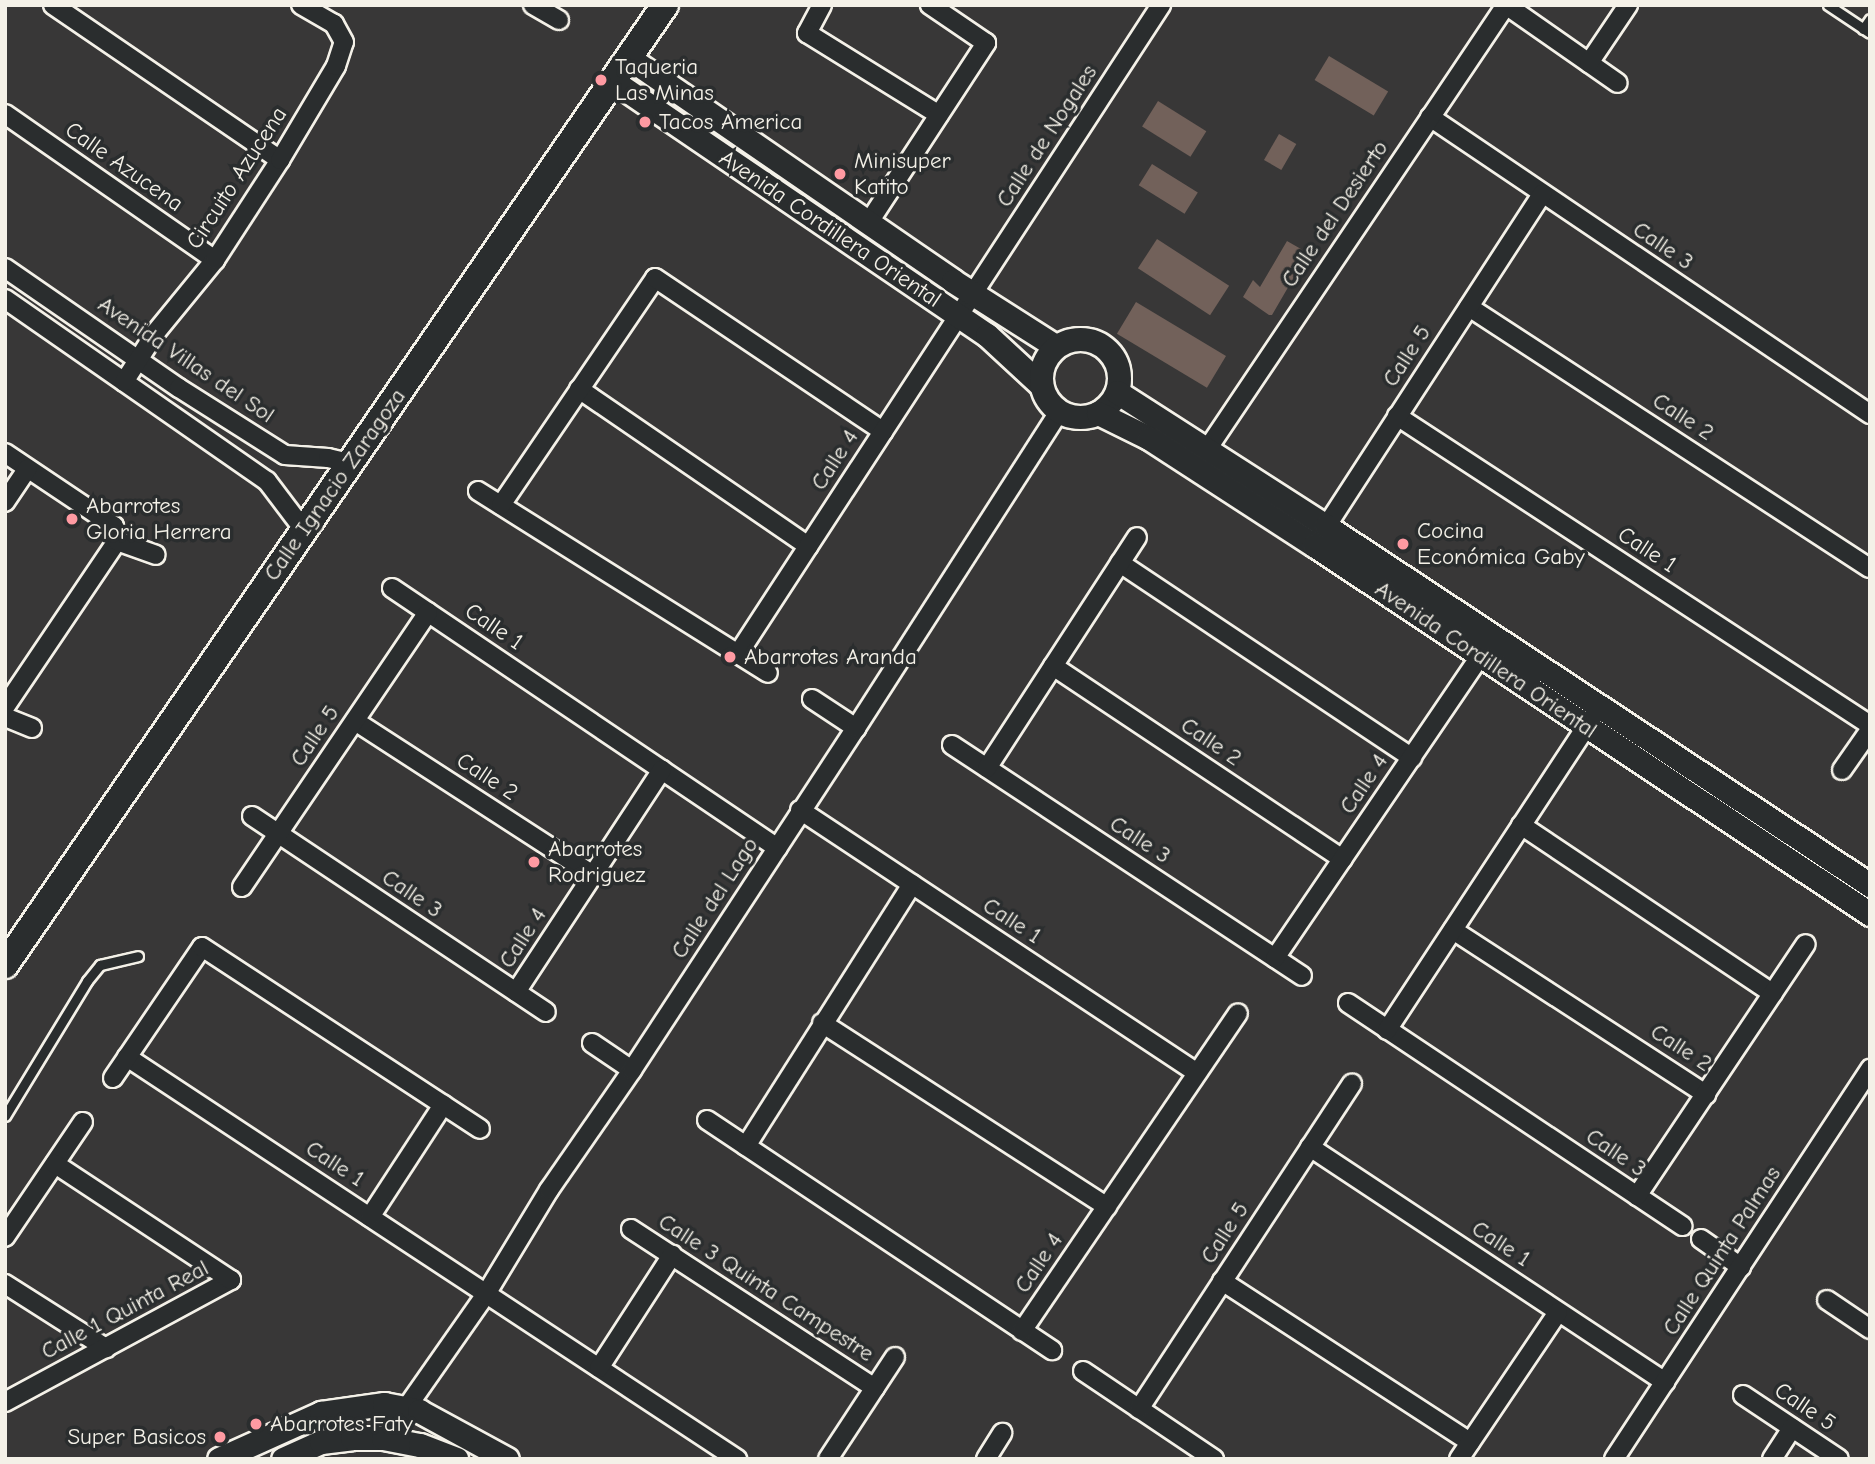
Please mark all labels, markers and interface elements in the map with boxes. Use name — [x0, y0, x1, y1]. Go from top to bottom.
place label: Taqueria Las Minas — [615, 53, 714, 107]
street label: Calle de Nogales — [991, 60, 1103, 212]
marker: Taqueria Las Minas — [593, 72, 609, 88]
street label: Circuito Azucena — [181, 102, 293, 254]
place label: Tacos America — [659, 108, 802, 136]
marker: Tacos America — [637, 114, 653, 130]
street label: Calle Azucena — [60, 116, 188, 218]
street label: Calle del Desierto — [1276, 135, 1394, 293]
street label: Avenida Cordillera Oriental — [714, 144, 946, 314]
place label: Minisuper Katito — [854, 147, 951, 201]
marker: Minisuper Katito — [832, 166, 848, 182]
street label: Calle 3 — [1628, 216, 1698, 276]
street label: Avenida Villas del Sol — [93, 291, 279, 429]
street label: Calle 5 — [1377, 320, 1437, 392]
street label: Calle Ignacio Zaragoza — [258, 384, 412, 586]
street label: Calle 2 — [1647, 387, 1719, 447]
street label: Calle 4 — [805, 425, 865, 495]
place label: Abarrotes Gloria Herrera — [86, 492, 232, 546]
marker: Abarrotes Gloria Herrera — [64, 511, 80, 527]
place label: Cocina Económica Gaby — [1417, 517, 1585, 571]
street label: Calle 1 — [1612, 521, 1682, 579]
marker: Cocina Económica Gaby — [1395, 536, 1411, 552]
street label: Avenida Cordillera Oriental — [1370, 575, 1602, 745]
street label: Calle 1 — [460, 598, 528, 656]
place label: Abarrotes Aranda — [744, 643, 917, 671]
marker: Abarrotes Aranda — [722, 649, 738, 665]
street label: Calle 5 — [285, 700, 345, 772]
street label: Calle 2 — [1175, 712, 1247, 772]
street label: Calle 2 — [451, 747, 523, 807]
street label: Calle 4 — [1334, 749, 1394, 819]
street label: Calle 3 — [1104, 810, 1176, 870]
street label: Calle del Lago — [666, 832, 764, 964]
place label: Abarrotes Rodriguez — [548, 835, 646, 889]
marker: Abarrotes Rodriguez — [526, 854, 542, 870]
street label: Calle 3 — [377, 864, 447, 924]
street label: Calle 1 — [977, 892, 1047, 950]
street label: Calle 4 — [493, 903, 553, 973]
street label: Calle 2 — [1645, 1018, 1717, 1078]
street label: Calle 3 — [1581, 1123, 1651, 1183]
street label: Calle 1 — [300, 1135, 370, 1193]
street label: Calle Quinta Palmas — [1657, 1161, 1787, 1341]
street label: Calle 5 — [1195, 1197, 1255, 1269]
street label: Calle 3 Quinta Campestre — [653, 1208, 879, 1368]
street label: Calle 1 — [1466, 1215, 1536, 1273]
street label: Calle 4 — [1009, 1228, 1069, 1298]
street label: Calle 1 Quinta Real — [37, 1254, 213, 1366]
street label: Calle 5 — [1769, 1377, 1841, 1437]
place label: Abarrotes Faty — [270, 1410, 413, 1438]
marker: Abarrotes Faty — [248, 1416, 264, 1432]
place label: Super Basicos — [67, 1423, 206, 1451]
marker: Super Basicos — [212, 1429, 228, 1445]

